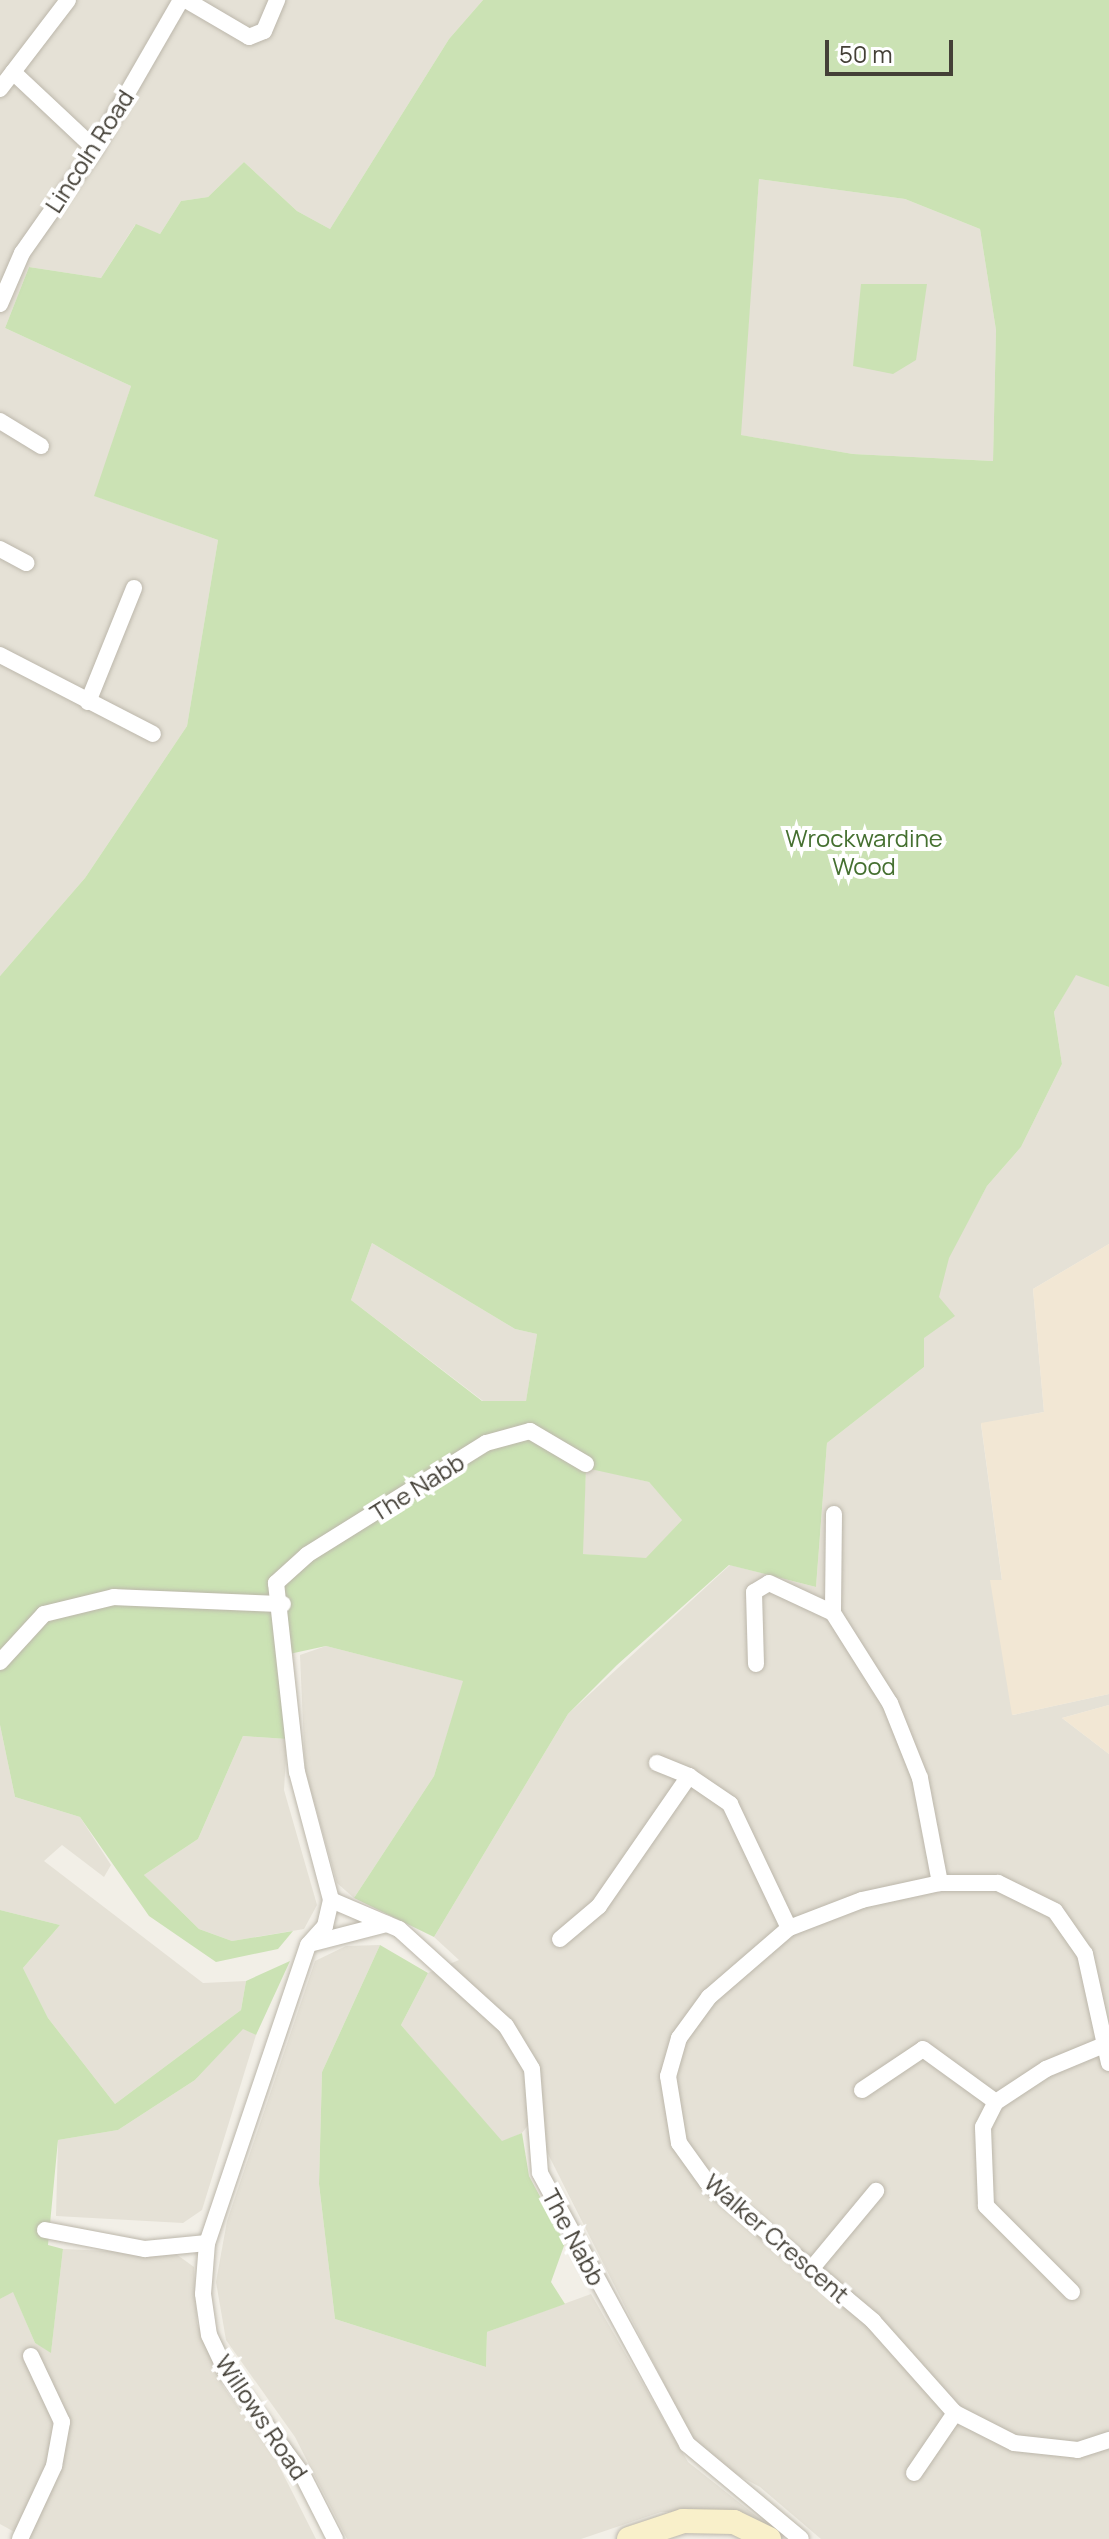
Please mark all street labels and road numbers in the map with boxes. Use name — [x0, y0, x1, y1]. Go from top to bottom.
street label: Lincoln Road — [39, 84, 139, 218]
street label: The Nabb — [365, 1447, 469, 1527]
street label: Walker Crescent — [699, 2167, 855, 2309]
street label: The Nabb — [537, 2184, 611, 2290]
street label: Willows Road — [210, 2349, 314, 2485]

